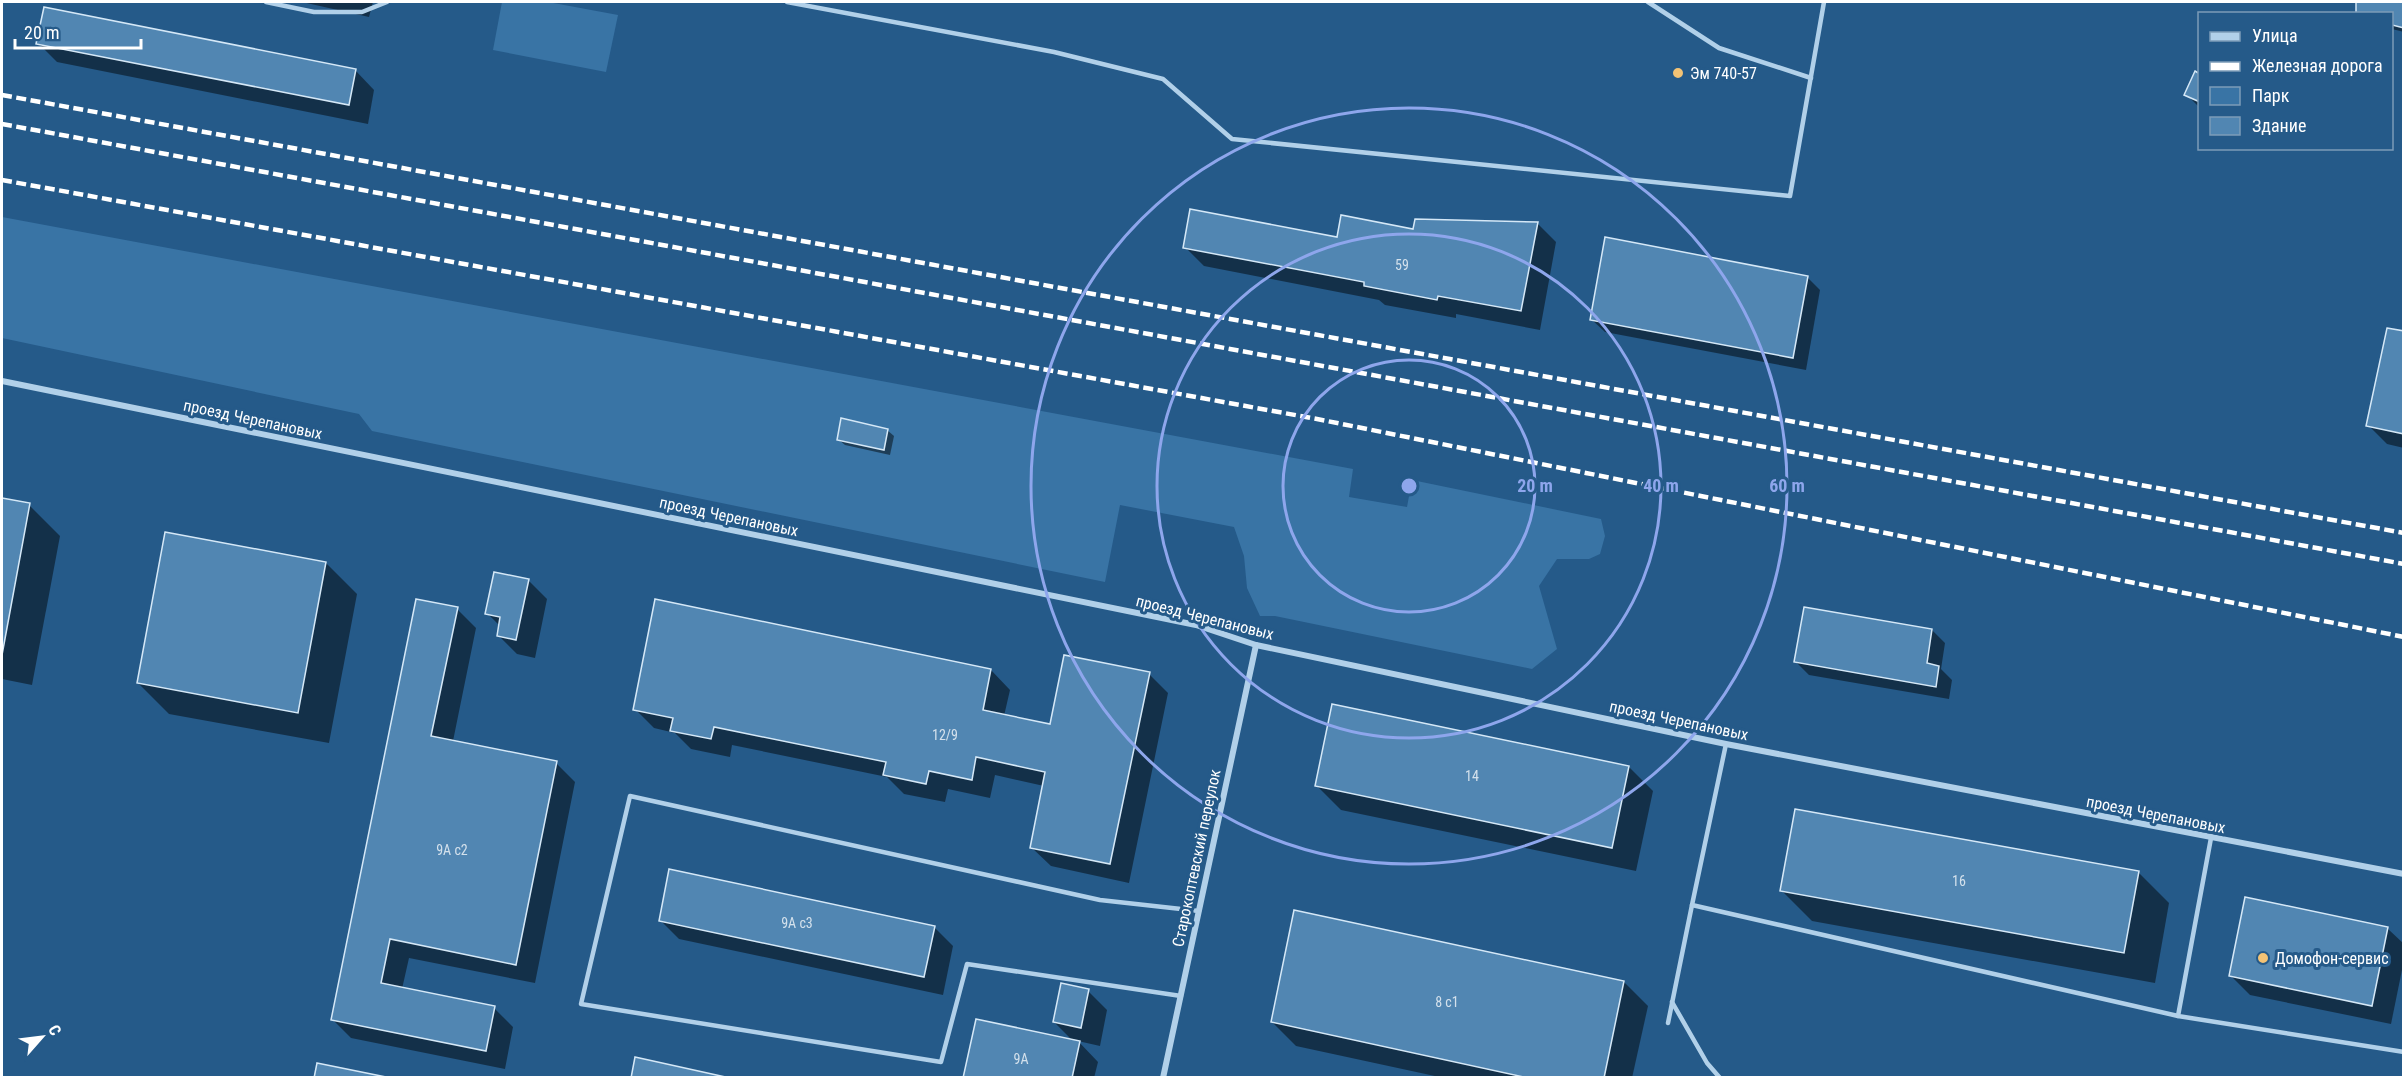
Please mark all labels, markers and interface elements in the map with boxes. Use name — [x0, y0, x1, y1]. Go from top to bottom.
scale bar — [15, 12, 141, 50]
legend — [2198, 12, 2393, 150]
text: 20 m — [24, 22, 59, 43]
text: Улица — [2252, 25, 2298, 46]
text: Железная дорога — [2252, 55, 2383, 76]
place label: Эм 740-57 — [1690, 64, 1757, 83]
marker: Эм 740-57 — [1671, 66, 1685, 80]
text: Парк — [2252, 85, 2290, 106]
text: Здание — [2252, 115, 2306, 136]
house number: 59 — [1395, 257, 1409, 273]
street label: проезд Черепановых — [182, 395, 324, 443]
text: 20 m — [1517, 475, 1553, 496]
text: 40 m — [1643, 475, 1679, 496]
text: 60 m — [1769, 475, 1805, 496]
centre of rings — [1399, 476, 1419, 496]
street label: проезд Черепановых — [658, 492, 800, 540]
street label: проезд Черепановых — [1134, 591, 1276, 644]
street label: проезд Черепановых — [1608, 696, 1750, 744]
house number: 12/9 — [932, 727, 958, 743]
street label: Старокоптевский переулок — [1168, 767, 1225, 949]
house number: 14 — [1465, 768, 1479, 784]
street label: проезд Черепановых — [2085, 792, 2227, 837]
house number: 9А с2 — [436, 842, 468, 858]
house number: 16 — [1952, 873, 1966, 889]
house number: 9А с3 — [781, 915, 813, 931]
place label: Домофон-сервис — [2275, 949, 2389, 968]
marker: Домофон-сервис — [2256, 951, 2270, 965]
house number: 8 с1 — [1435, 994, 1459, 1010]
north arrow — [12, 1007, 72, 1067]
text: С — [44, 1022, 65, 1039]
house number: 9А — [1014, 1051, 1028, 1067]

